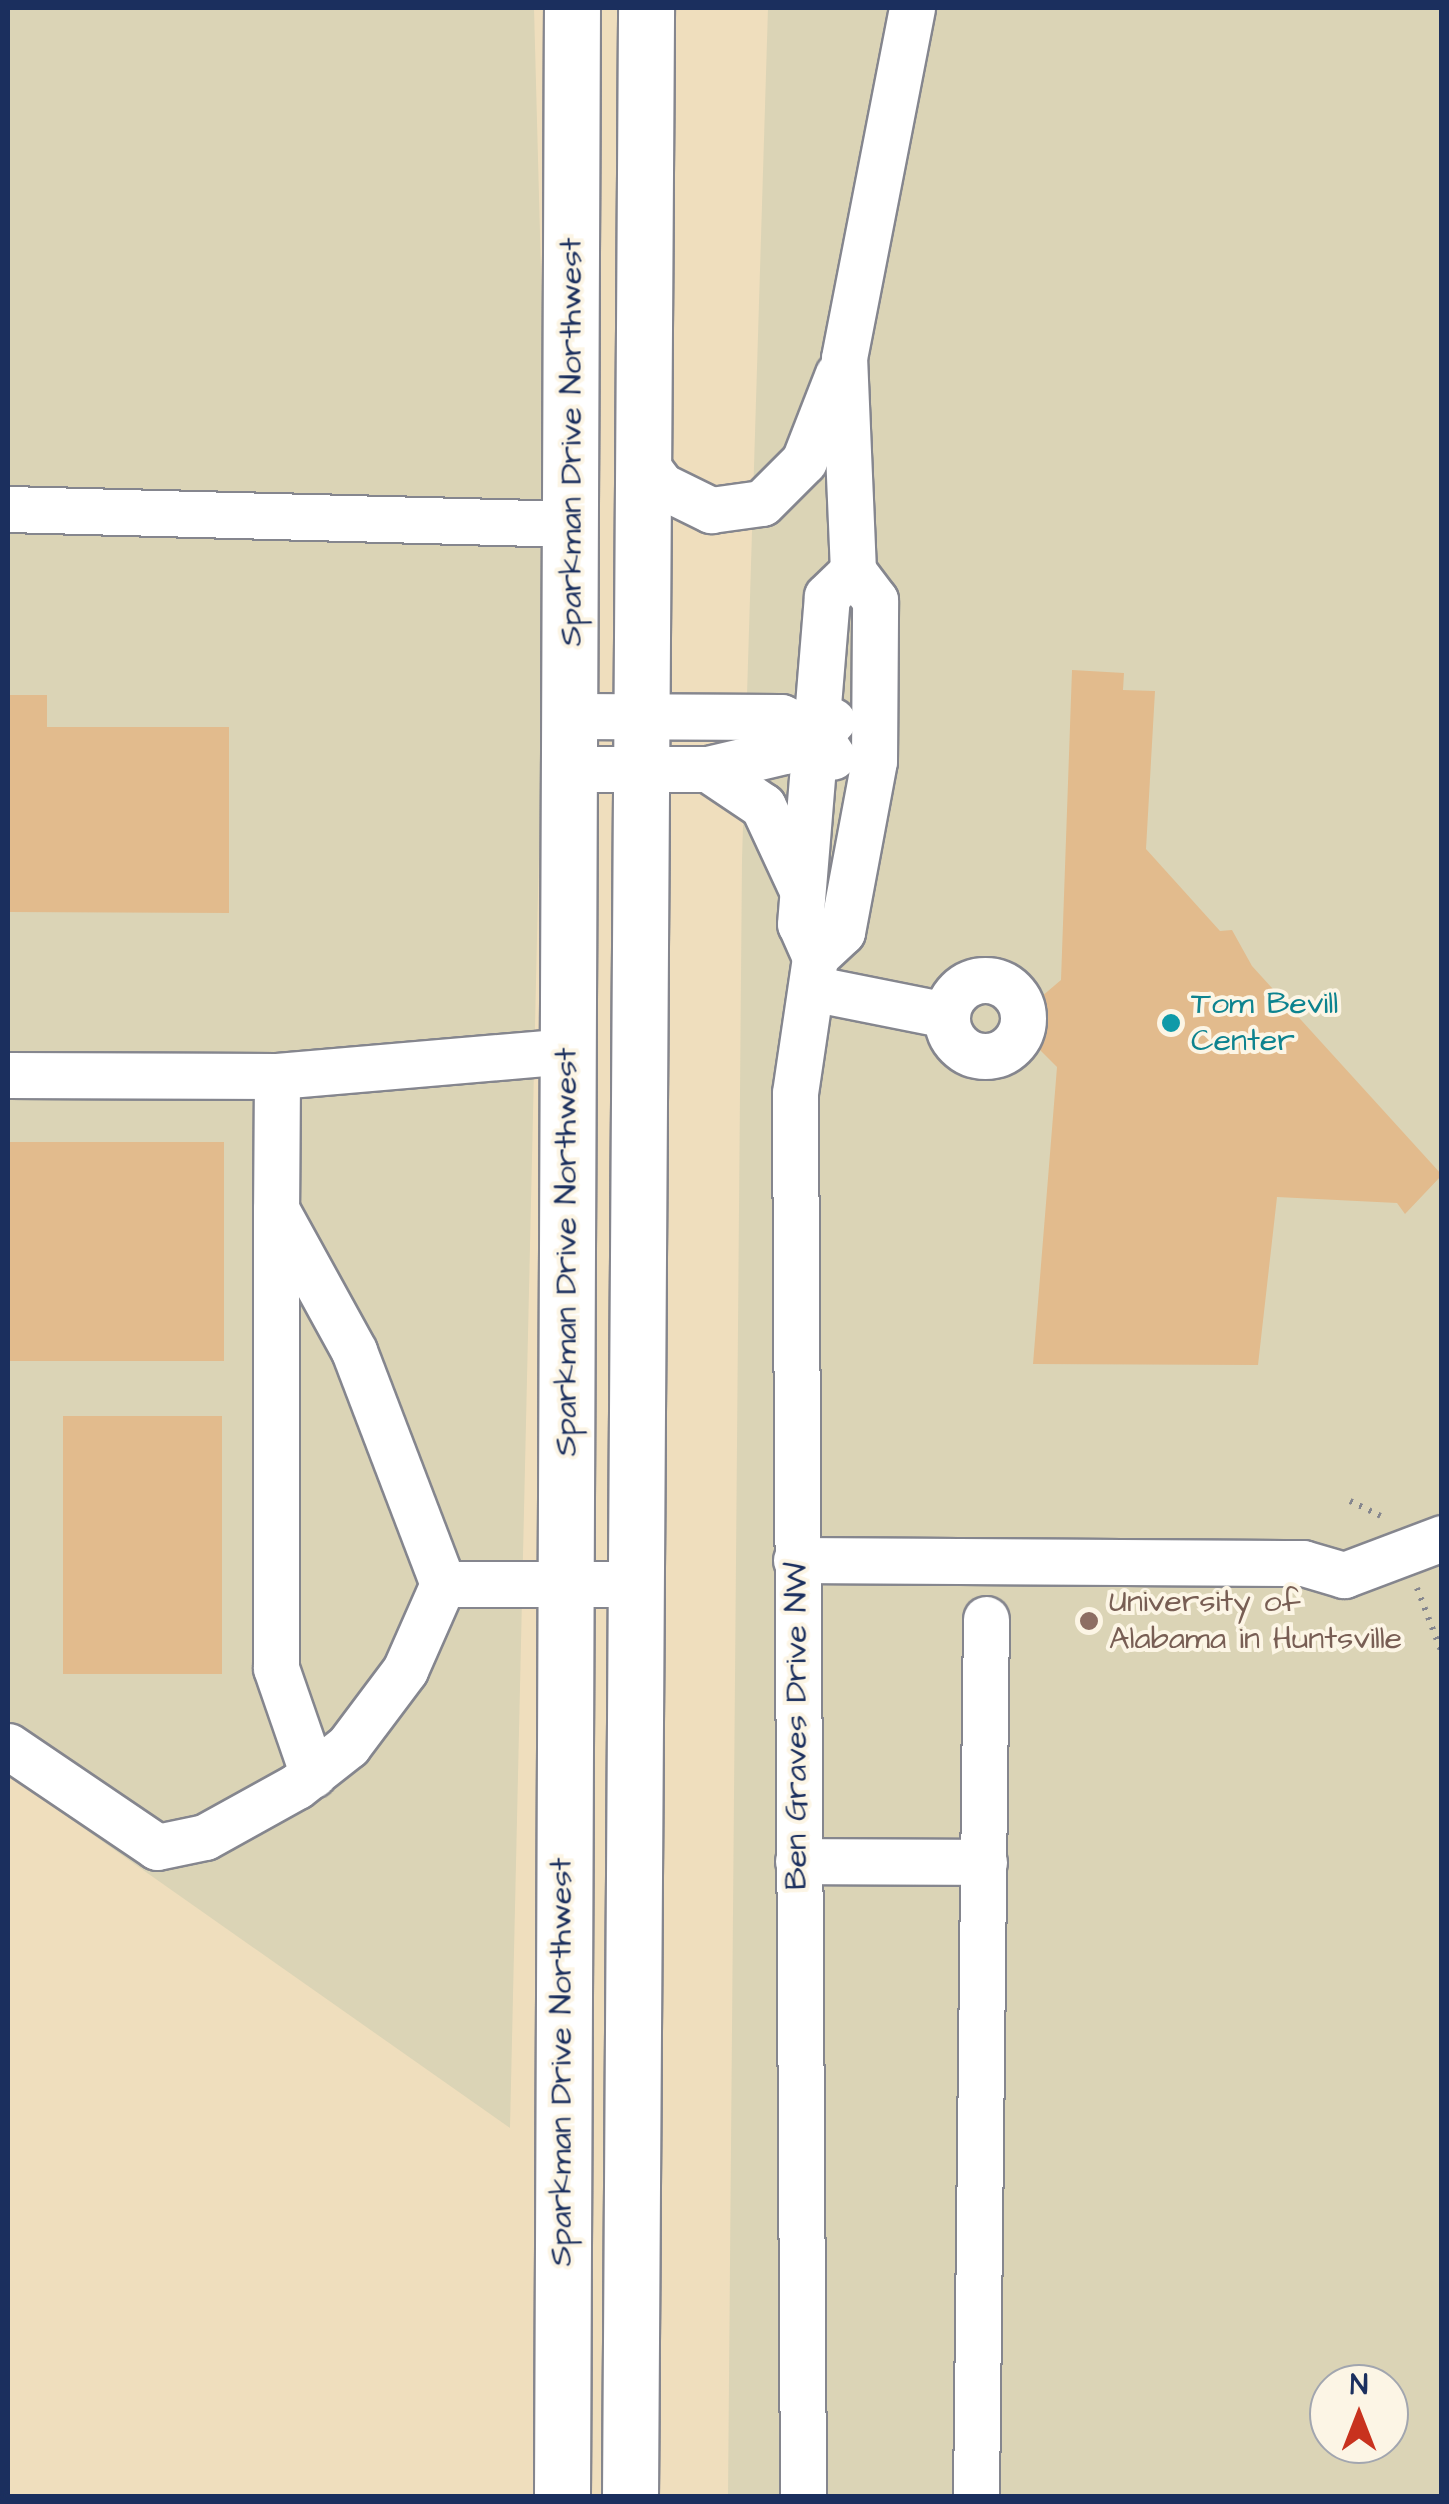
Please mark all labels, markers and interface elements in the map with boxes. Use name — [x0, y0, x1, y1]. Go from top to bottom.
street label: Sparkman Drive Northwest — [553, 238, 591, 646]
place label: Tom Bevill Center — [1191, 986, 1338, 1061]
marker: Tom Bevill Center — [1160, 1012, 1182, 1034]
street label: Sparkman Drive Northwest — [548, 1048, 586, 1456]
street label: Ben Graves Drive NW — [778, 1562, 816, 1890]
place label: University of Alabama in Huntsville — [1109, 1584, 1402, 1659]
marker: University of Alabama in Huntsville — [1078, 1610, 1100, 1632]
street label: Sparkman Drive Northwest — [543, 1858, 581, 2266]
north arrow — [1309, 2364, 1409, 2464]
text: N — [1350, 2366, 1368, 2405]

